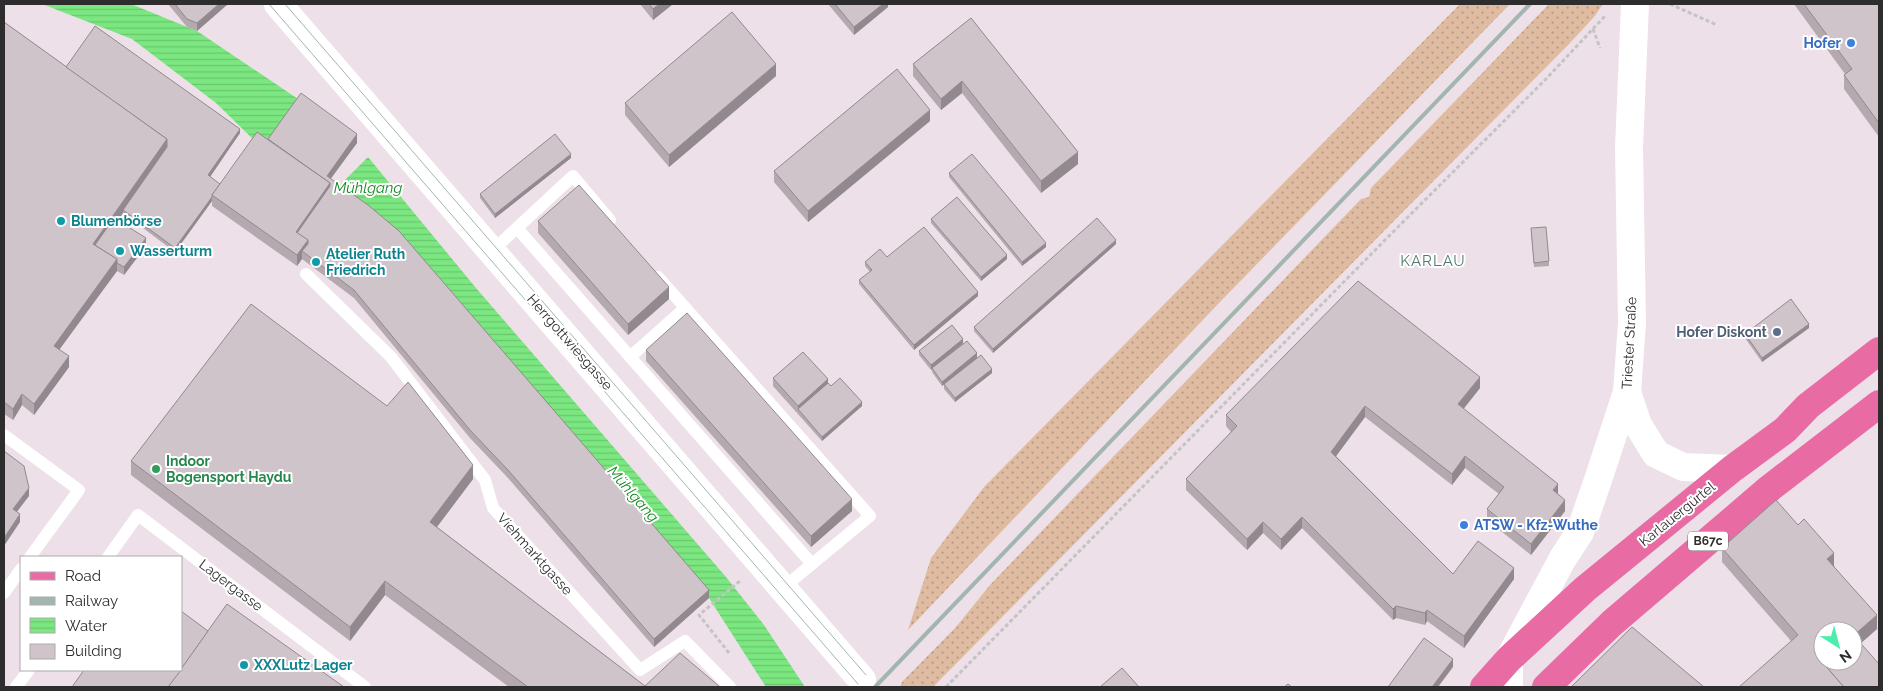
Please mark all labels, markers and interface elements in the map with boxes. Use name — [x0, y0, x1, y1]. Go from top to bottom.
place label: Hofer — [1803, 35, 1842, 51]
marker: Hofer — [1845, 37, 1857, 49]
water label: Mühlgang — [334, 179, 402, 197]
place label: Blumenbörse — [71, 213, 162, 229]
marker: Blumenbörse — [55, 215, 67, 227]
place label: Wasserturm — [130, 243, 212, 259]
marker: Wasserturm — [114, 245, 126, 257]
place label: Atelier Ruth Friedrich — [326, 246, 405, 278]
district label: KARLAU — [1400, 252, 1466, 270]
marker: Atelier Ruth Friedrich — [310, 256, 322, 268]
street label: Herrgottwiesgasse — [524, 291, 616, 393]
street label: Triester Straße — [1619, 296, 1639, 390]
place label: Hofer Diskont — [1676, 324, 1768, 340]
marker: Hofer Diskont — [1771, 326, 1783, 338]
place label: Indoor Bogensport Haydu — [166, 453, 292, 485]
water label: Mühlgang — [604, 462, 662, 526]
marker: Indoor Bogensport Haydu — [150, 463, 162, 475]
street label: Karlauergürtel — [1636, 478, 1718, 549]
street label: Viehmarktgasse — [494, 510, 576, 598]
place label: ATSW - Kfz-Wuthe — [1474, 517, 1598, 533]
marker: ATSW - Kfz-Wuthe — [1458, 519, 1470, 531]
road number: B67c — [1688, 532, 1728, 550]
legend — [20, 556, 182, 671]
street label: Lagergasse — [196, 556, 266, 614]
text: Road — [65, 567, 101, 585]
text: Railway — [65, 592, 118, 610]
text: Water — [65, 617, 108, 635]
north arrow — [1813, 621, 1863, 671]
text: Building — [65, 642, 122, 660]
text: N — [1837, 647, 1855, 666]
place label: XXXLutz Lager — [253, 657, 353, 673]
marker: XXXLutz Lager — [238, 659, 250, 671]

